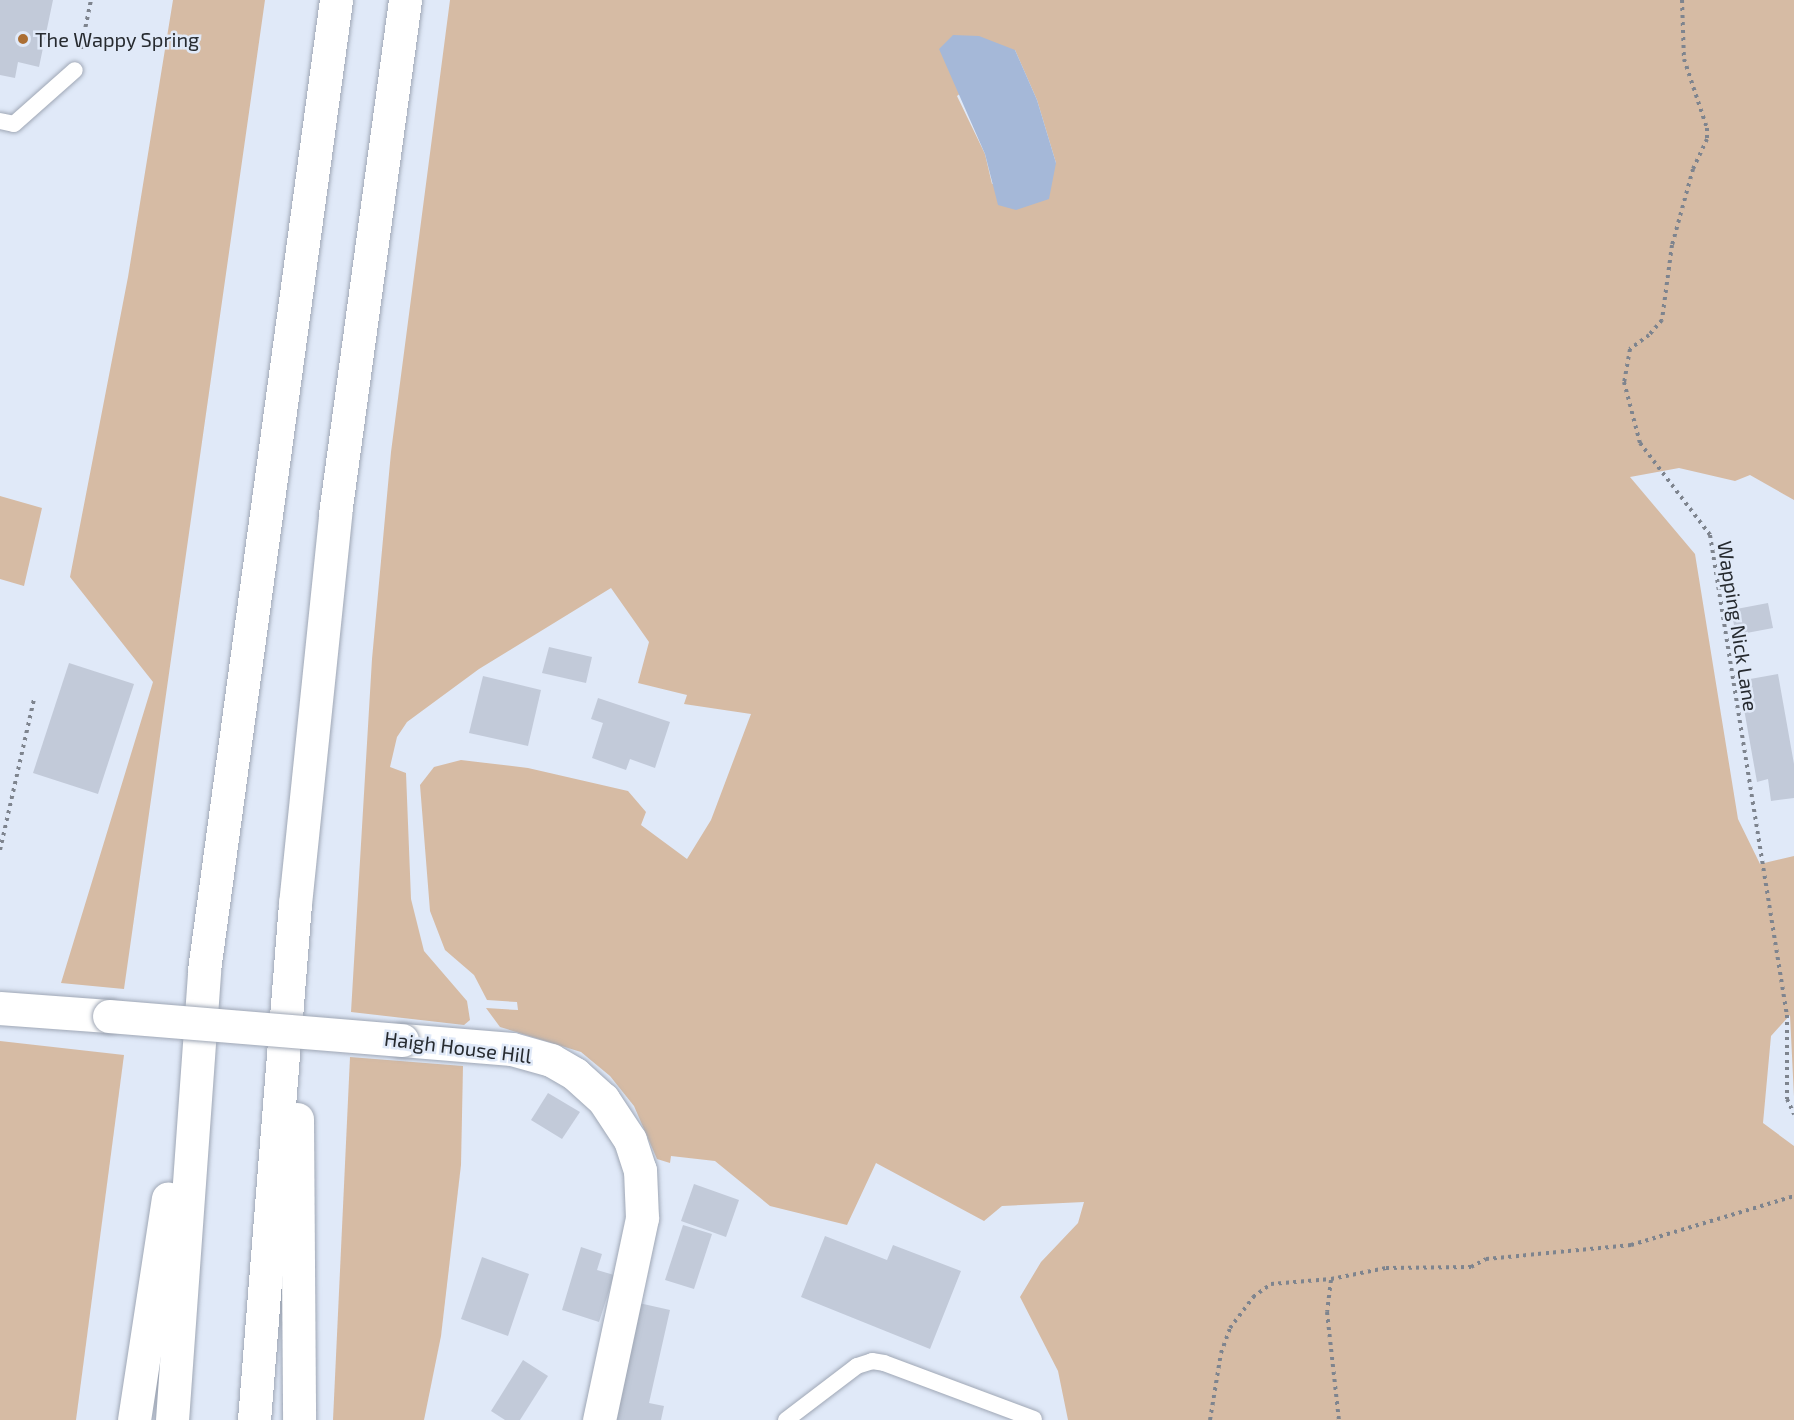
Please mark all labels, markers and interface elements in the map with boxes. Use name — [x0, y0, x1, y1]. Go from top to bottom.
place label: The Wappy Spring — [35, 27, 200, 51]
marker: The Wappy Spring — [16, 32, 30, 46]
street label: Wapping Nick Lane — [1713, 539, 1763, 713]
street label: Haigh House Hill — [383, 1026, 533, 1068]

